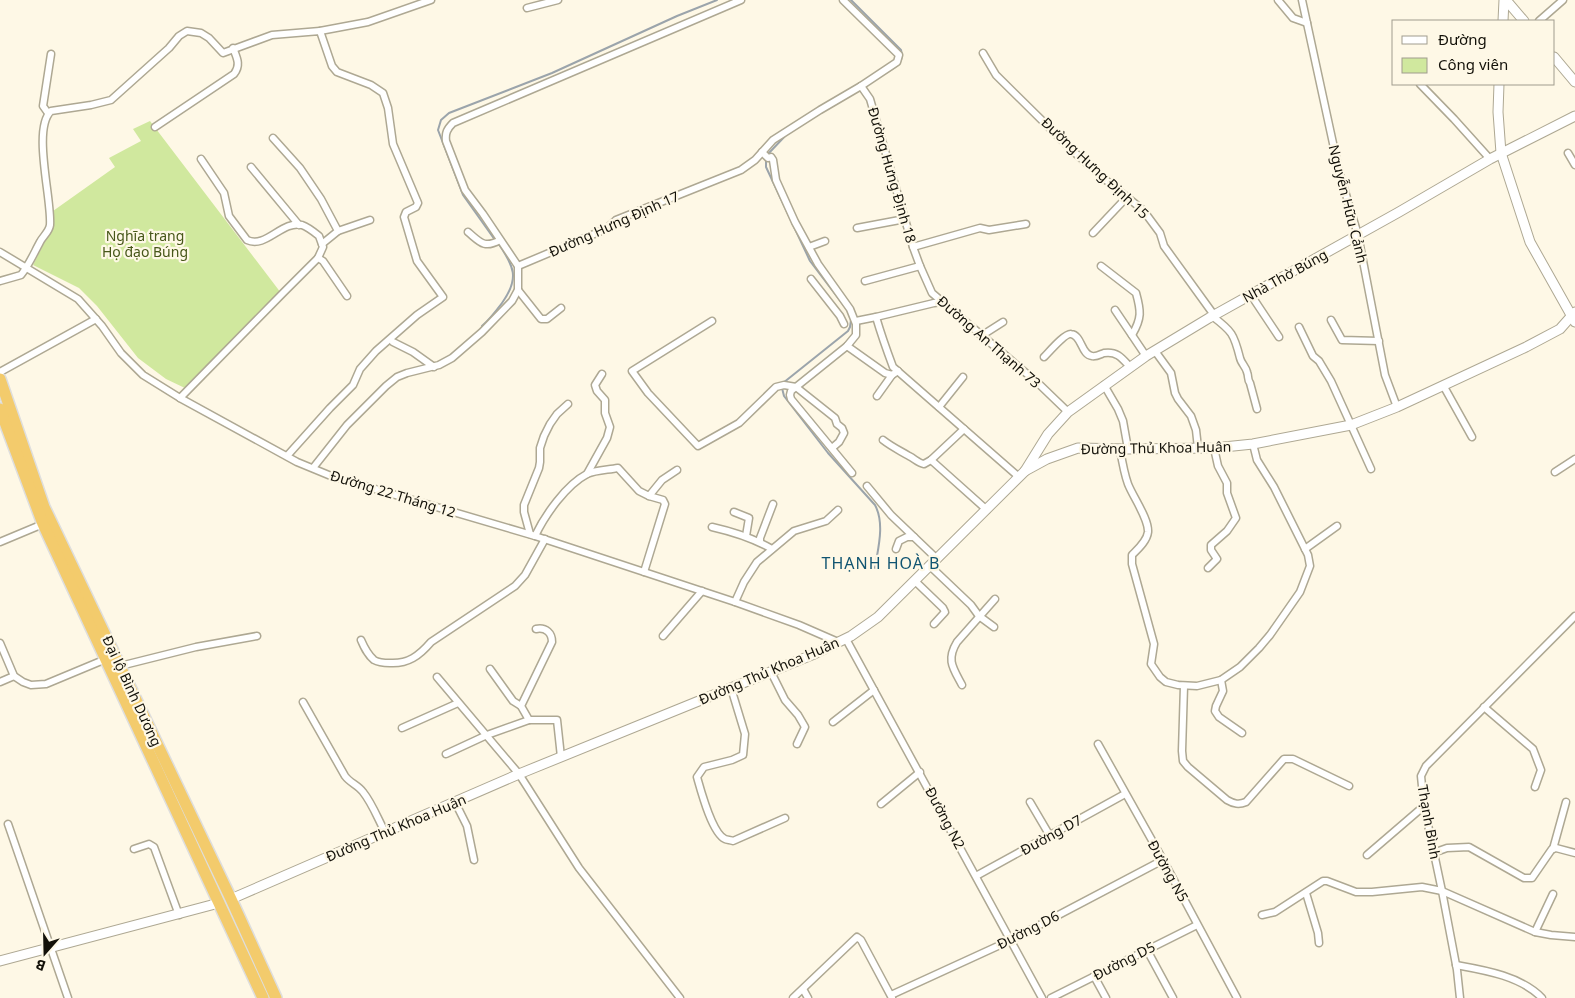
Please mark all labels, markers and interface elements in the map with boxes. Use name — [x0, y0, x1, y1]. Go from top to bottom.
legend — [1392, 20, 1555, 85]
text: Đường — [1438, 29, 1487, 49]
text: Công viên — [1438, 54, 1508, 74]
street label: Đường Hưng Định 18 — [864, 105, 921, 245]
street label: Đường Hưng Định 15 — [1037, 113, 1153, 223]
street label: Nguyễn Hữu Cảnh — [1325, 143, 1372, 265]
street label: Đường Hưng Định 17 — [546, 186, 682, 261]
park label: Nghĩa trang Họ đạo Búng — [102, 226, 188, 261]
street label: Nhà Thờ Búng — [1239, 244, 1331, 307]
street label: Đường An Thạnh 73 — [933, 291, 1045, 392]
street label: Đường Thủ Khoa Huân — [1080, 437, 1232, 458]
street label: Đường 22 Tháng 12 — [328, 465, 458, 522]
district label: THẠNH HOÀ B — [822, 552, 940, 574]
street label: Đại lộ Bình Dương — [98, 632, 166, 749]
street label: Đường Thủ Khoa Huân — [696, 632, 842, 709]
street label: Đường N2 — [921, 783, 970, 852]
street label: Thạnh Bình — [1414, 783, 1445, 861]
street label: Đường Thủ Khoa Huân — [323, 789, 469, 866]
street label: Đường D7 — [1017, 810, 1085, 859]
street label: Đường N5 — [1144, 836, 1193, 905]
street label: Đường D6 — [993, 906, 1062, 953]
north arrow — [20, 928, 70, 978]
street label: Đường D5 — [1089, 937, 1158, 984]
text: B — [33, 955, 48, 976]

